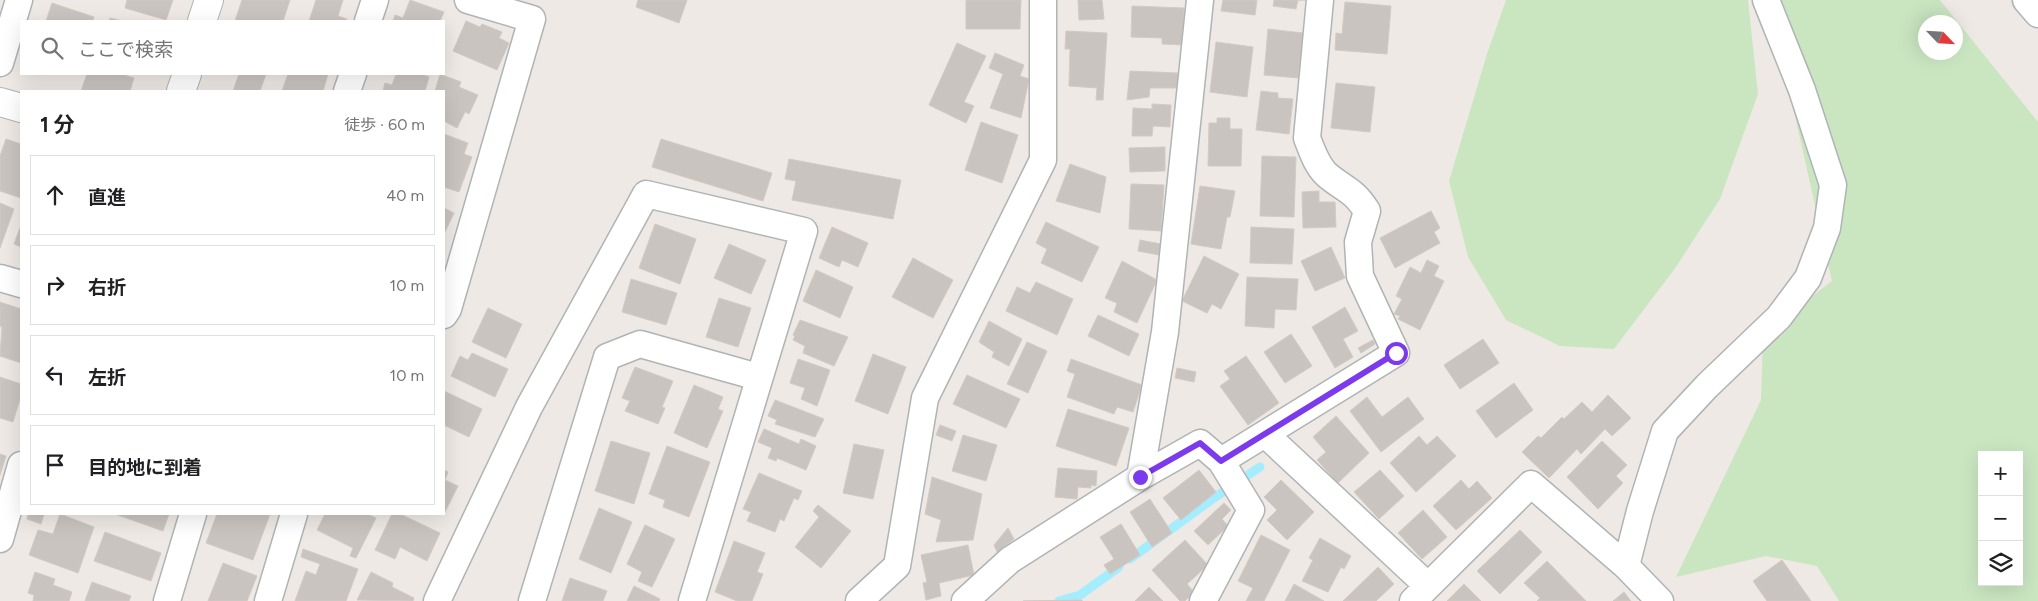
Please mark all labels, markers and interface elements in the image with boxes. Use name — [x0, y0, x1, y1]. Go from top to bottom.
north arrow — [1918, 15, 1963, 60]
search box — [20, 20, 445, 75]
icon: search — [38, 34, 66, 62]
text: ここで検索 — [78, 38, 173, 61]
text: 1 分 — [40, 112, 75, 137]
text: 徒歩 · 60 m — [344, 115, 425, 134]
icon: ahead — [41, 181, 69, 209]
text: 直進 — [88, 186, 126, 209]
text: 40 m — [386, 186, 424, 205]
icon: right — [41, 271, 69, 299]
text: 右折 — [88, 276, 126, 299]
text: 10 m — [390, 276, 424, 295]
route start — [1385, 342, 1408, 365]
icon: left — [41, 361, 69, 389]
text: 左折 — [88, 366, 126, 389]
text: 10 m — [390, 366, 424, 385]
icon: arrive — [41, 451, 69, 479]
map controls — [1978, 451, 2023, 586]
button: + — [1978, 451, 2023, 496]
text: 目的地に到着 — [88, 456, 202, 479]
route end — [1129, 466, 1152, 489]
button: − — [1978, 496, 2023, 541]
button: layers — [1978, 541, 2023, 586]

